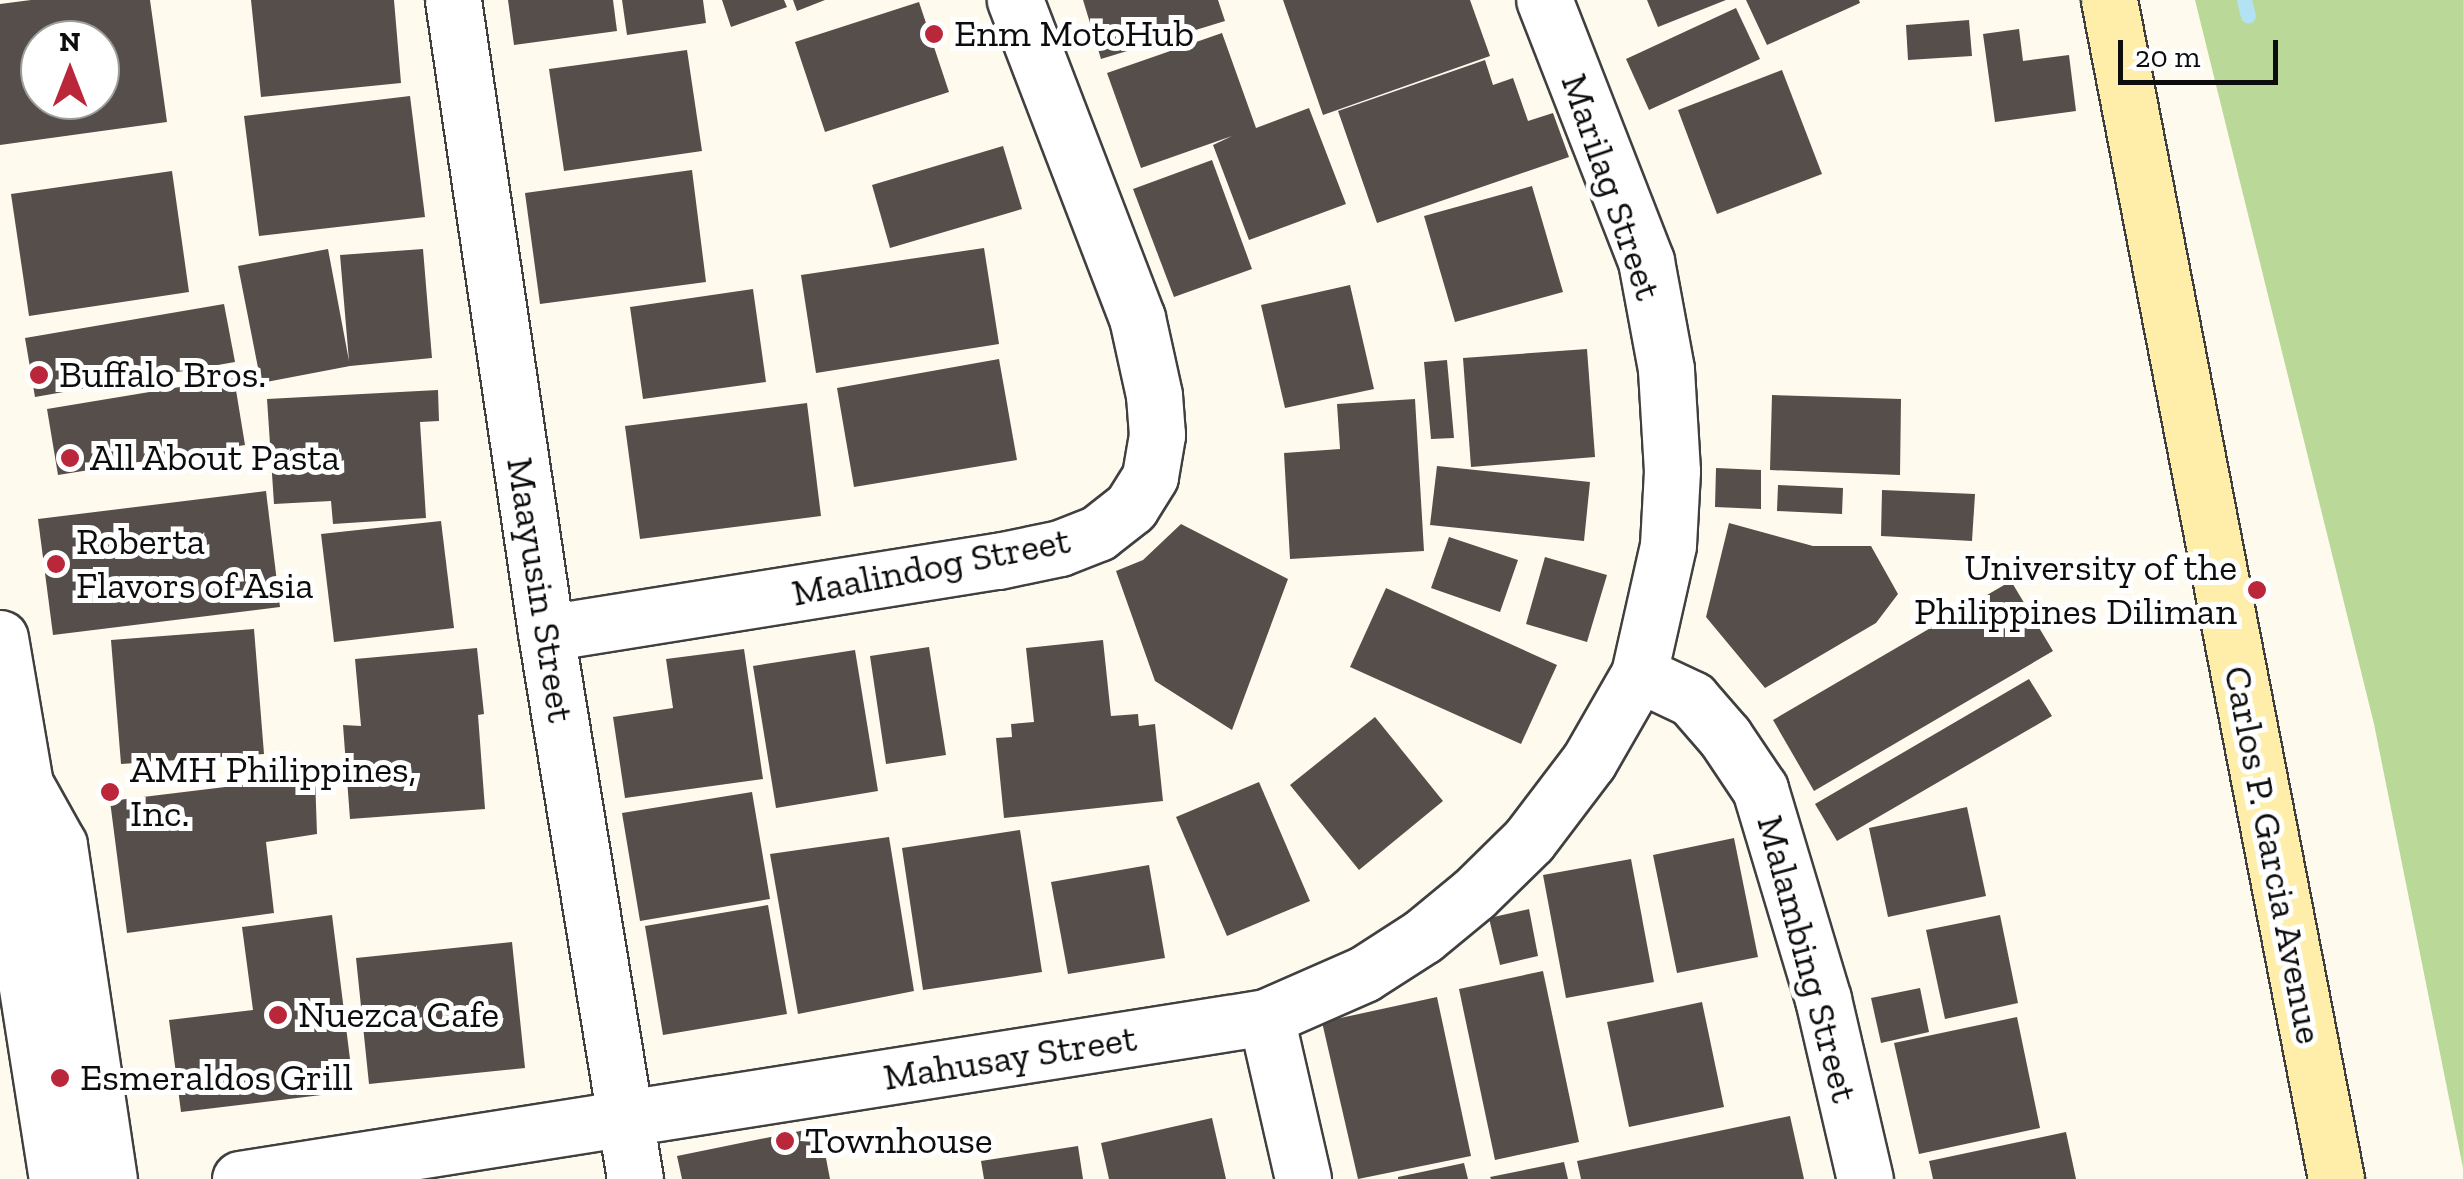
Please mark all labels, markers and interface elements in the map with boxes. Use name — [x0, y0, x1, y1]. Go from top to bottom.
place label: Enm MotoHub — [954, 11, 1194, 57]
north arrow — [20, 20, 120, 120]
scale bar — [2123, 20, 2283, 82]
marker: Enm MotoHub — [923, 23, 945, 45]
text: N — [59, 25, 81, 58]
text: 20 m — [2135, 39, 2200, 75]
street label: Marilag Street — [1551, 68, 1671, 306]
place label: Buffalo Bros. — [59, 352, 266, 398]
marker: Buffalo Bros. — [28, 364, 50, 386]
place label: All About Pasta — [90, 435, 341, 481]
marker: All About Pasta — [59, 447, 81, 469]
street label: Maayusin Street — [497, 454, 583, 726]
street label: Maalindog Street — [788, 518, 1074, 616]
place label: Roberta Flavors of Asia — [76, 519, 315, 608]
place label: University of the Philippines Diliman — [1914, 545, 2237, 634]
marker: Roberta Flavors of Asia — [45, 553, 67, 575]
marker: University of the Philippines Diliman — [2246, 579, 2268, 601]
street label: Carlos P. Garcia Avenue — [2214, 662, 2332, 1048]
place label: AMH Philippines, Inc. — [130, 747, 416, 836]
marker: AMH Philippines, Inc. — [99, 781, 121, 803]
street label: Malambing Street — [1747, 811, 1867, 1107]
place label: Nuezca Cafe — [298, 992, 499, 1038]
marker: Nuezca Cafe — [267, 1004, 289, 1026]
street label: Mahusay Street — [880, 1015, 1140, 1101]
place label: Esmeraldos Grill — [80, 1055, 353, 1101]
marker: Esmeraldos Grill — [49, 1067, 71, 1089]
place label: Townhouse — [805, 1118, 993, 1164]
marker: Townhouse — [774, 1130, 796, 1152]

